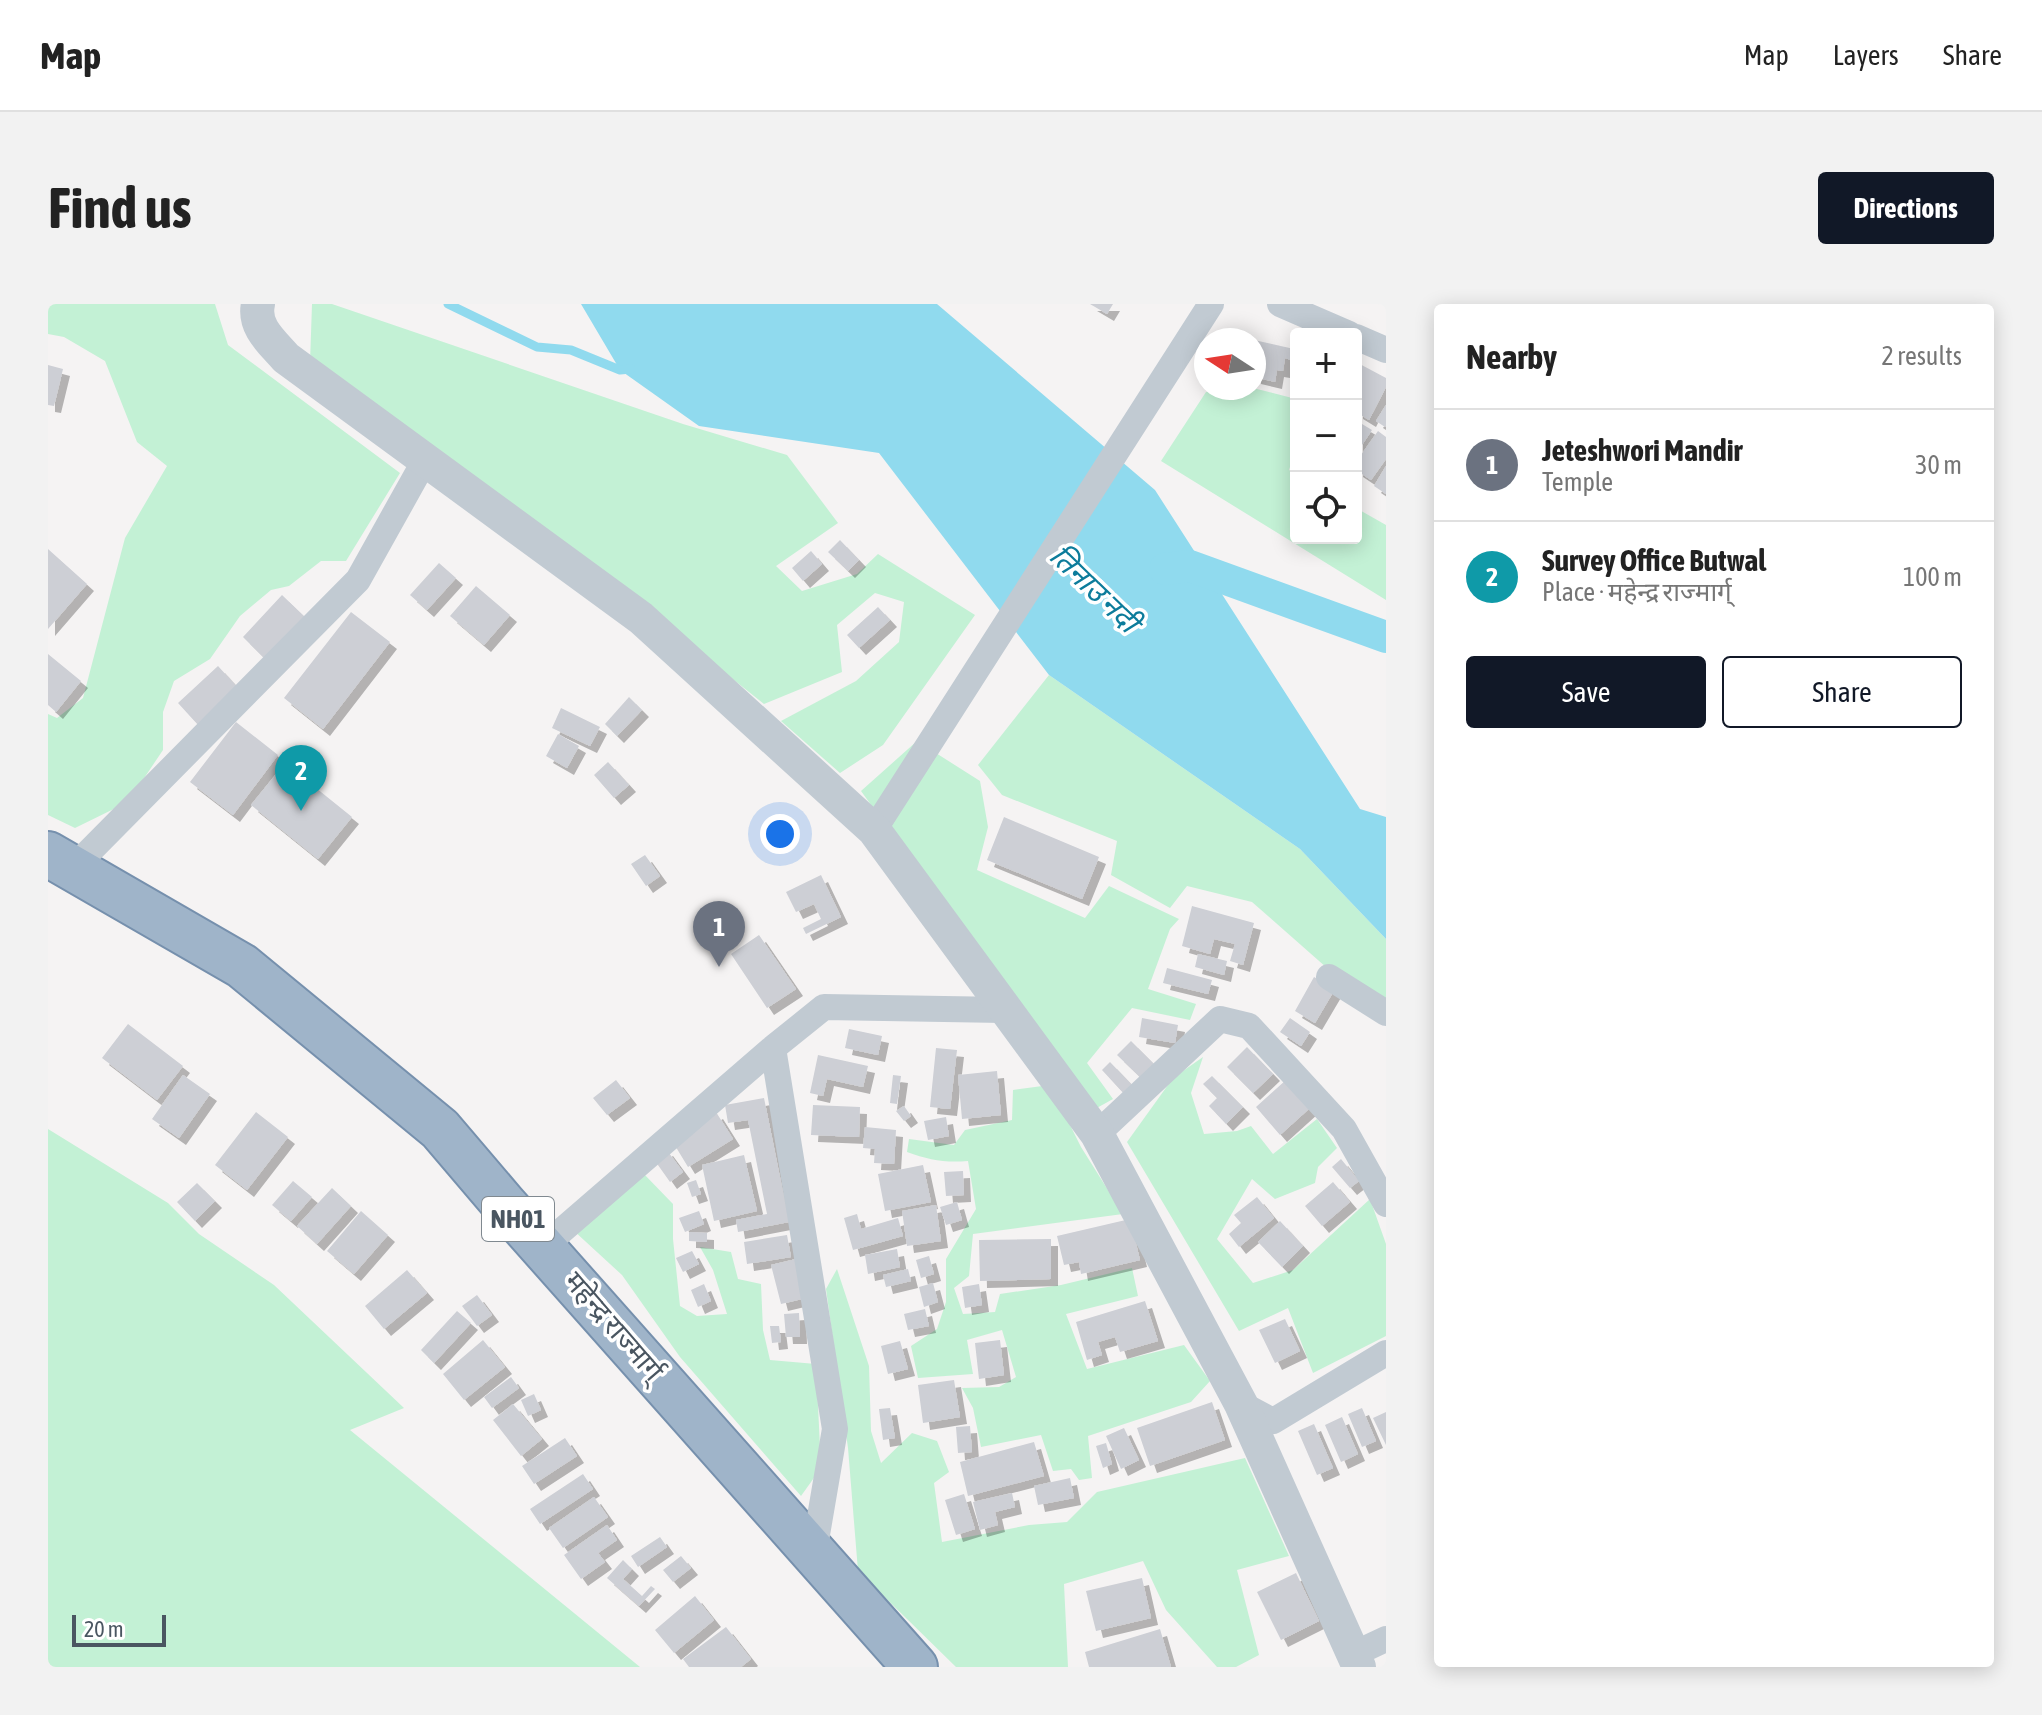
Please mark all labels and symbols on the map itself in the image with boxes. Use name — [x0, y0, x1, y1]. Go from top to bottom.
north arrow — [1194, 328, 1266, 400]
water label: तिनाउ नदी — [1043, 538, 1150, 642]
pin: 2 — [275, 745, 327, 811]
your location — [760, 814, 800, 854]
pin: 1 — [693, 901, 745, 967]
road number: NH01 — [482, 1197, 554, 1241]
street label: महेन्द्र राज्मार्ग् — [557, 1265, 672, 1391]
scale bar — [72, 1611, 166, 1647]

